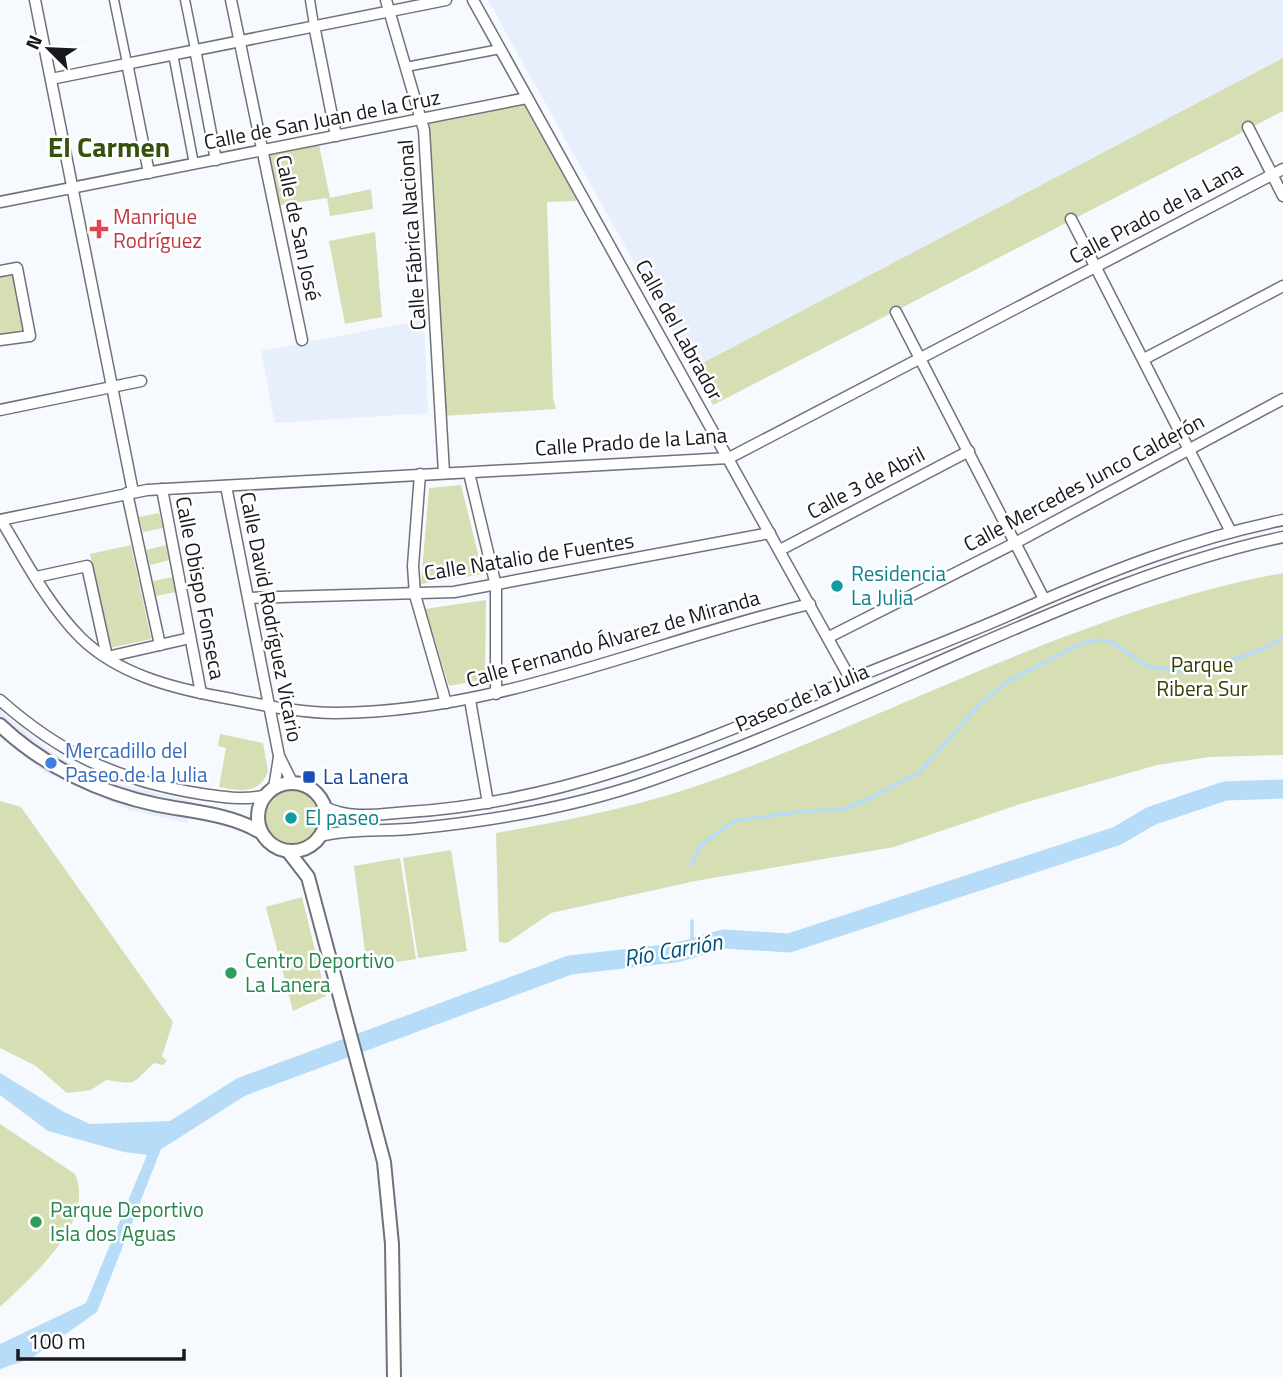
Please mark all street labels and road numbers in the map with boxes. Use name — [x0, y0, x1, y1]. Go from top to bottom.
street label: Calle de San Juan de la Cruz — [201, 80, 443, 158]
street label: Calle Fábrica Nacional — [388, 139, 434, 332]
street label: Calle de San José — [268, 152, 330, 304]
street label: Calle Prado de la Lana — [1063, 153, 1249, 271]
street label: Calle del Labrador — [628, 253, 732, 406]
street label: Calle Mercedes Junco Calderón — [957, 405, 1210, 559]
street label: Calle Prado de la Lana — [534, 418, 729, 464]
street label: Calle 3 de Abril — [801, 438, 930, 527]
street label: Calle David Rodríguez Vicario — [232, 489, 312, 745]
street label: Calle Obispo Fonseca — [168, 493, 235, 683]
street label: Calle Natalio de Fuentes — [421, 524, 636, 588]
street label: Calle Fernando Álvarez de Miranda — [462, 581, 764, 695]
street label: Paseo de la Julia — [730, 654, 874, 740]

